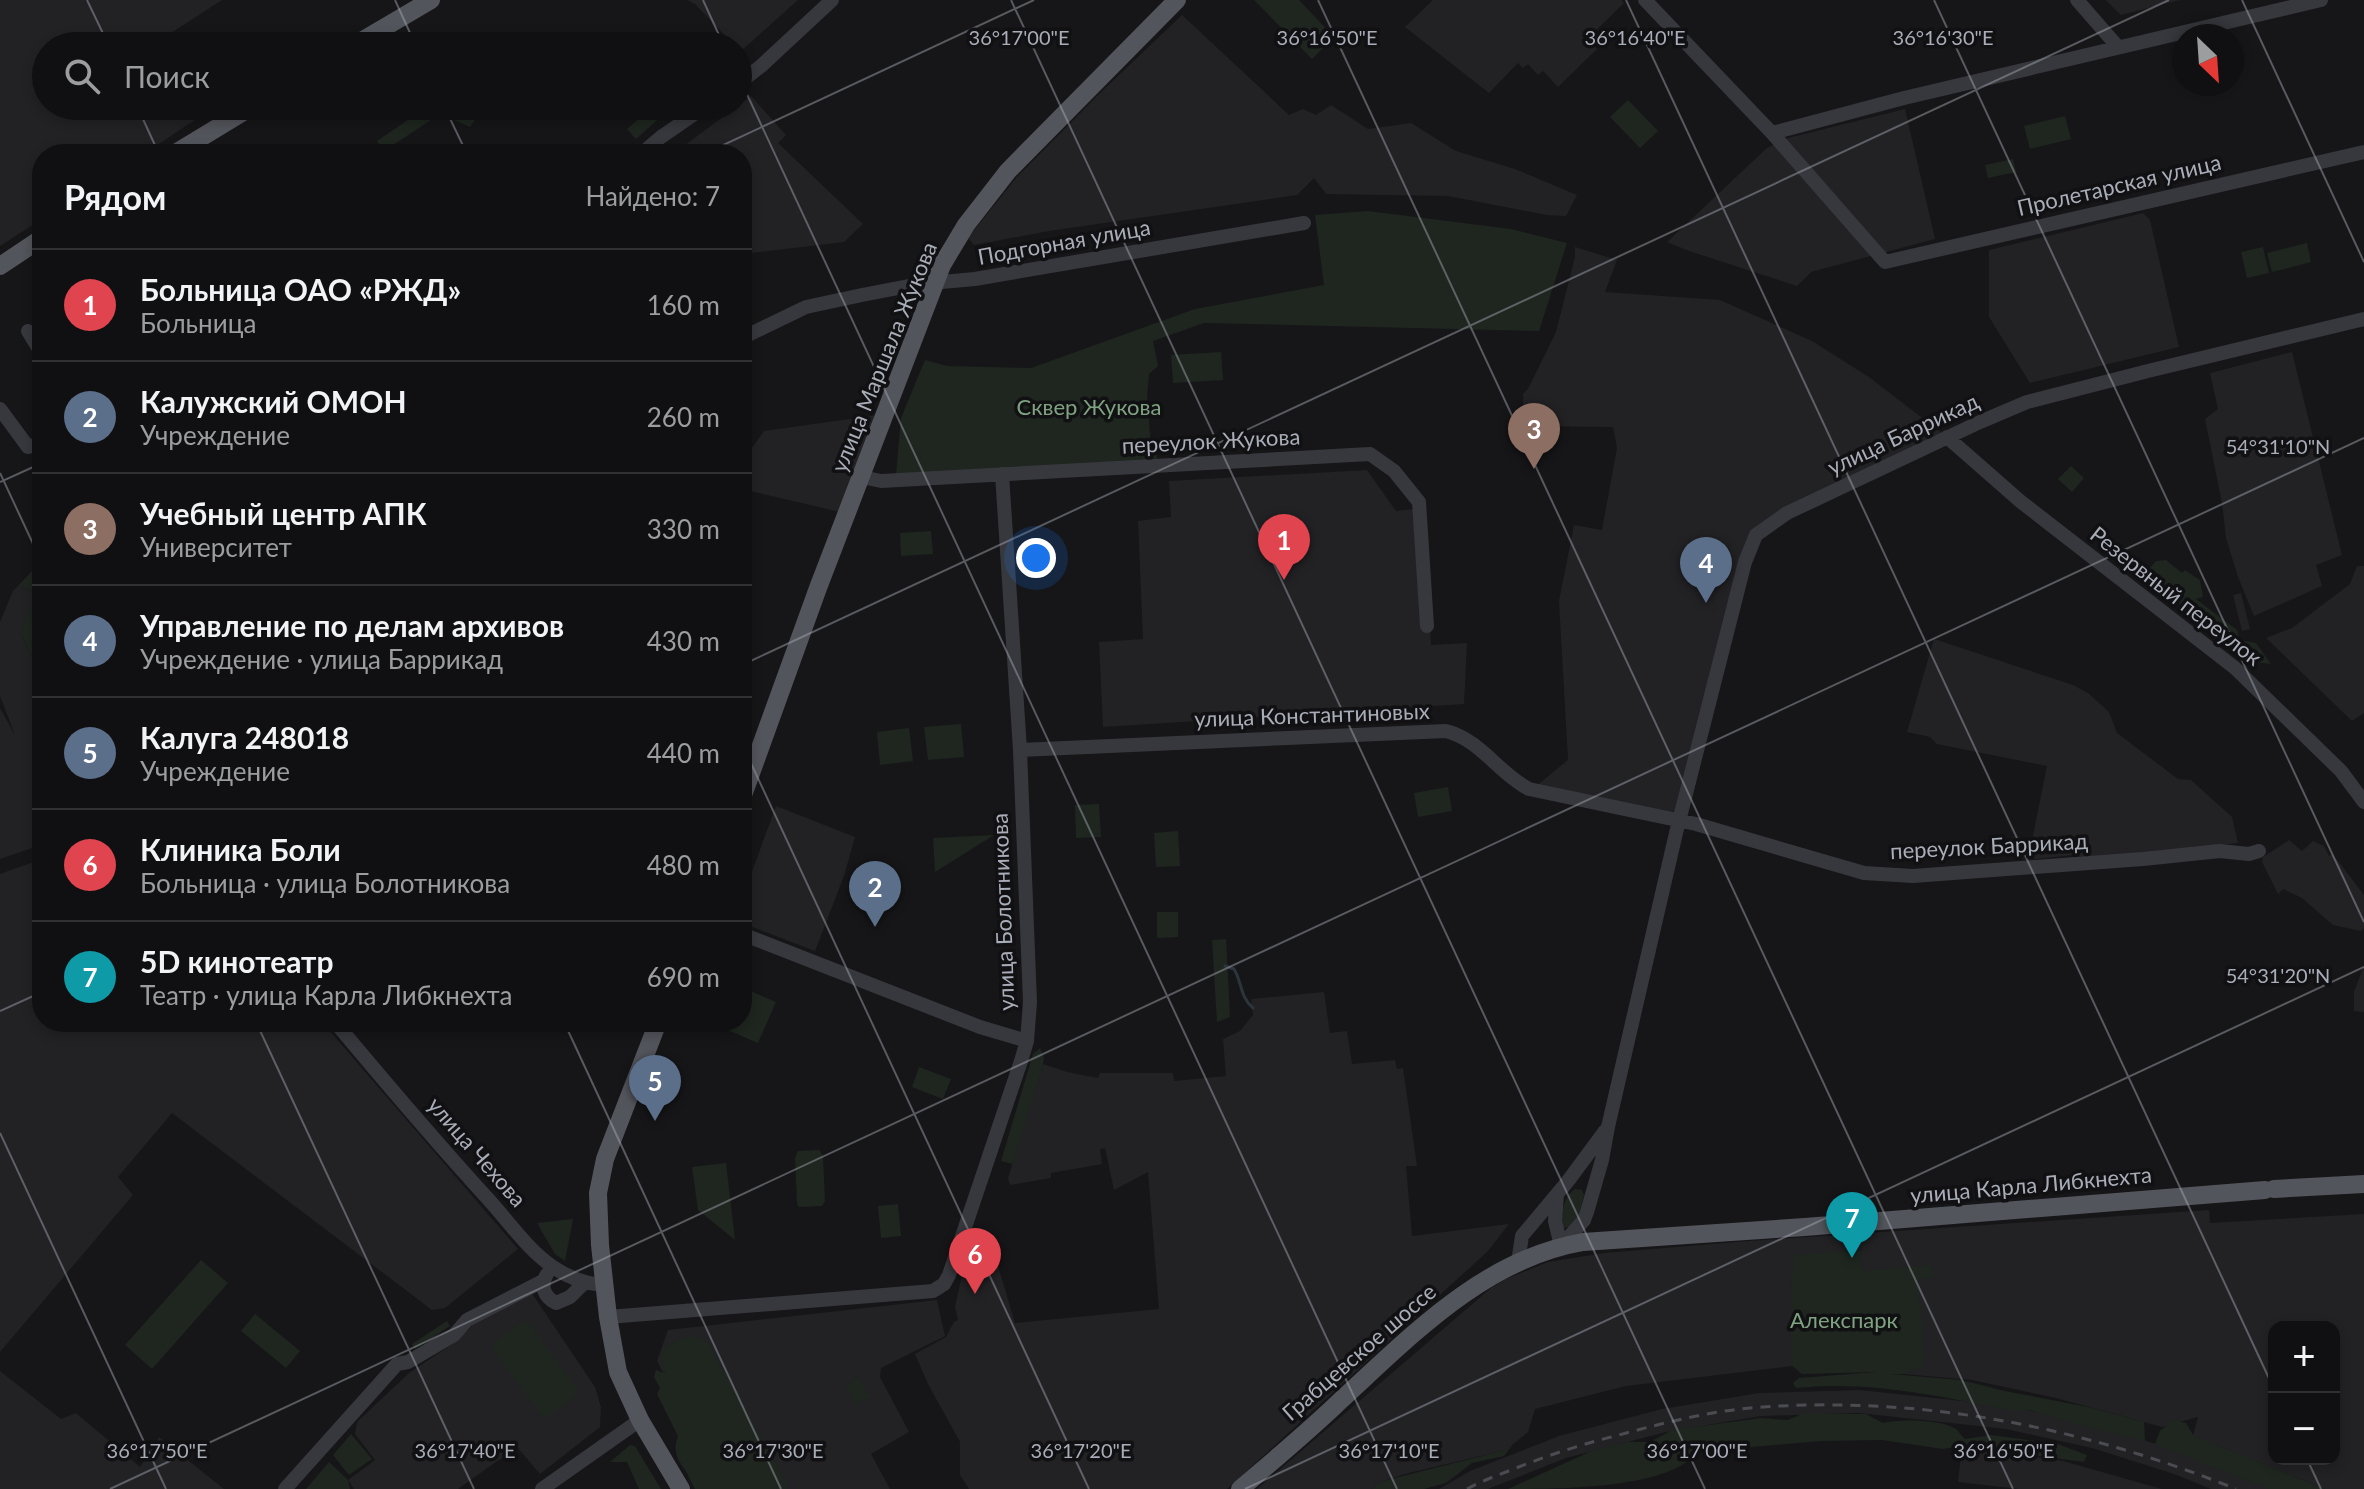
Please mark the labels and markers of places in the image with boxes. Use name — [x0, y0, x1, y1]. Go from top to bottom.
pin: 3 — [1508, 403, 1560, 469]
pin: 1 — [1258, 514, 1310, 580]
pin: 4 — [1680, 537, 1732, 603]
pin: 2 — [849, 861, 901, 927]
pin: 5 — [629, 1055, 681, 1121]
pin: 7 — [1826, 1192, 1878, 1258]
pin: 6 — [949, 1228, 1001, 1294]

